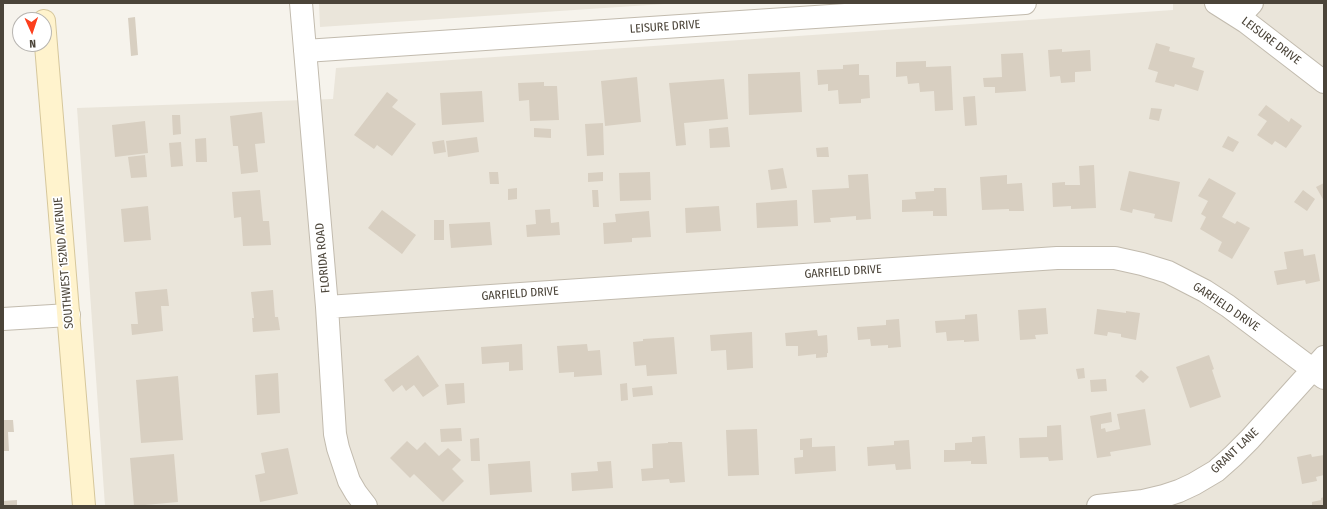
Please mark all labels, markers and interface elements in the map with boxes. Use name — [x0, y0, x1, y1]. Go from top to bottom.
north arrow — [12, 12, 52, 52]
street label: LEISURE DRIVE — [1239, 14, 1303, 68]
street label: LEISURE DRIVE — [629, 17, 701, 37]
text: N — [29, 37, 36, 50]
street label: SOUTHWEST 152ND AVENUE — [51, 197, 77, 329]
street label: FLORIDA ROAD — [313, 222, 333, 294]
street label: GARFIELD DRIVE — [804, 262, 882, 282]
street label: GARFIELD DRIVE — [1190, 279, 1262, 335]
street label: GARFIELD DRIVE — [481, 284, 559, 304]
street label: GRANT LANE — [1208, 425, 1262, 477]

